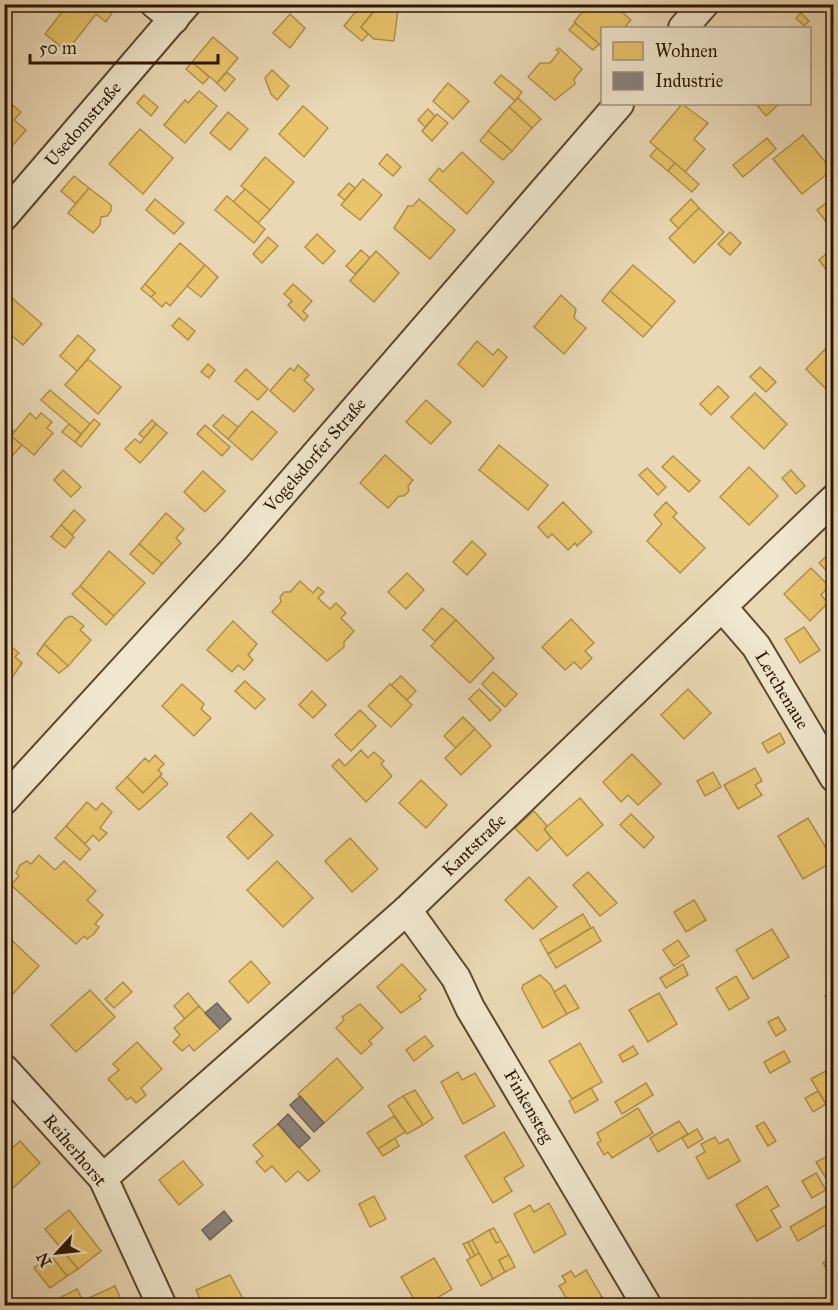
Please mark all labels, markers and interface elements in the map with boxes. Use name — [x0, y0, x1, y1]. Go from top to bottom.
scale bar — [30, 27, 218, 65]
legend — [601, 27, 811, 105]
text: 50 m — [39, 37, 77, 59]
text: Wohnen — [655, 40, 718, 62]
text: Industrie — [655, 70, 723, 92]
street label: Usedomstraße — [40, 77, 126, 171]
street label: Vogelsdorfer Straße — [259, 393, 372, 518]
street label: Lerchenaue — [750, 647, 814, 733]
street label: Kantstraße — [437, 809, 511, 881]
street label: Finkensteg — [498, 1066, 559, 1147]
street label: Reiherhorst — [38, 1109, 112, 1191]
north arrow — [27, 1223, 87, 1283]
text: N — [32, 1249, 56, 1270]

